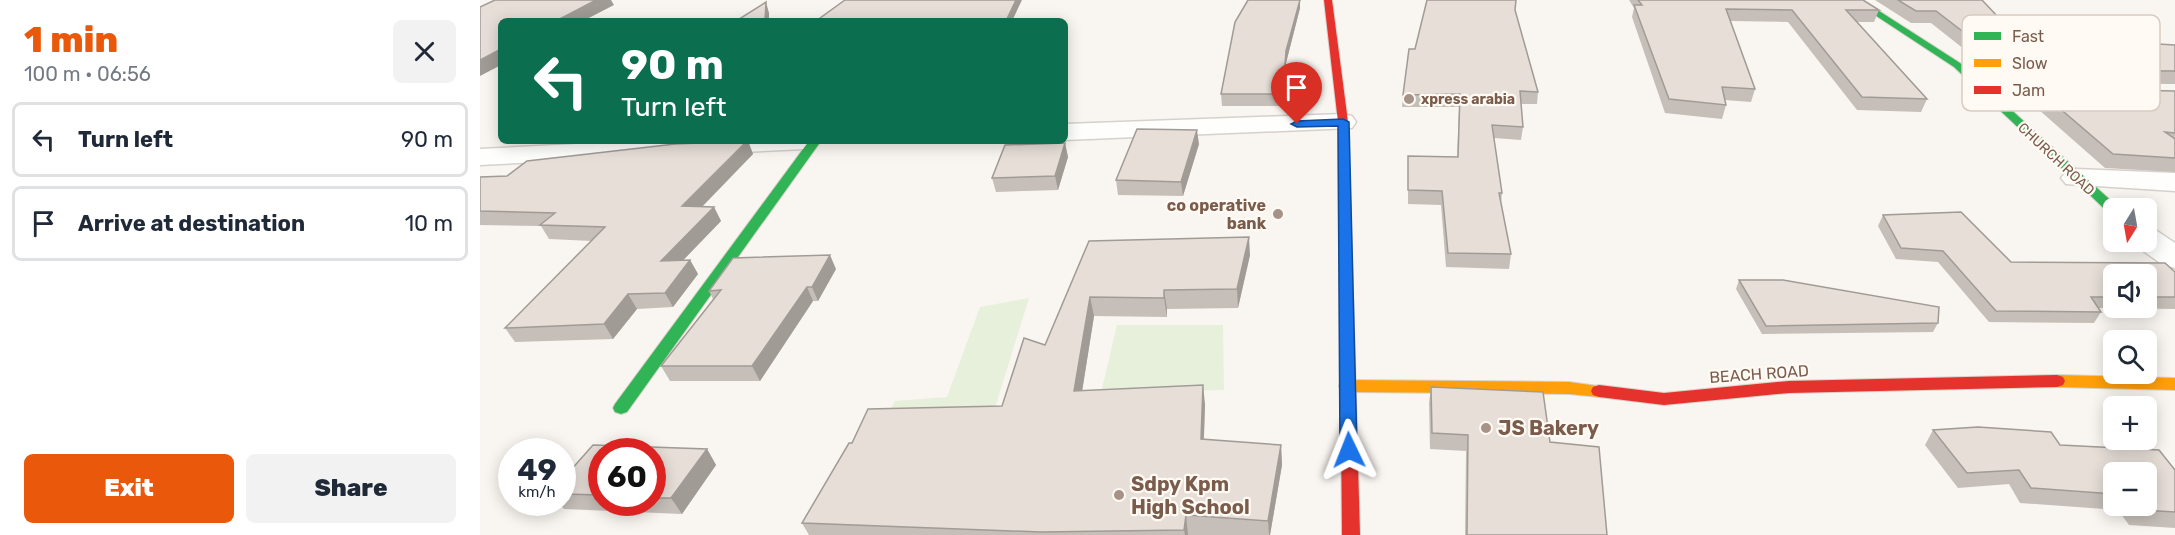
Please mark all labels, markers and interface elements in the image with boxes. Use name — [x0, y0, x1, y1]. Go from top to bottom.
legend — [1962, 15, 2160, 111]
text: 1 min — [24, 18, 118, 61]
button: close — [393, 20, 456, 83]
text: Fast — [2012, 27, 2044, 46]
text: 90 m — [621, 40, 724, 90]
icon: left — [522, 42, 600, 120]
text: Slow — [2012, 54, 2048, 73]
text: 100 m · 06:56 — [24, 62, 151, 86]
pin — [1271, 62, 1322, 124]
icon: arrive — [1280, 71, 1313, 104]
text: Jam — [2012, 81, 2045, 100]
text: Turn left — [621, 91, 726, 123]
place label: xpress arabia — [1421, 91, 1515, 108]
marker: xpress arabia — [1402, 92, 1416, 106]
street label: CHURCH ROAD — [2014, 119, 2098, 199]
icon: left — [27, 123, 60, 156]
text: Turn left — [78, 126, 173, 153]
text: 90 m — [401, 126, 453, 153]
place label: co operative bank — [1167, 196, 1267, 233]
north arrow — [2103, 198, 2157, 252]
map controls — [2103, 198, 2157, 516]
icon: arrive — [27, 207, 60, 240]
marker: co operative bank — [1271, 207, 1285, 221]
text: Arrive at destination — [78, 210, 305, 237]
text: 10 m — [405, 210, 453, 237]
button: sound — [2103, 264, 2157, 318]
button: search — [2103, 330, 2157, 384]
street label: BEACH ROAD — [1709, 361, 1809, 387]
button: + — [2103, 396, 2157, 450]
place label: JS Bakery — [1498, 416, 1599, 440]
position arrow — [1317, 418, 1381, 482]
marker: JS Bakery — [1479, 421, 1493, 435]
speed limit sign: 60 — [588, 438, 666, 516]
text: 49 — [517, 452, 557, 488]
button: Exit — [24, 454, 234, 523]
button: Share — [246, 454, 456, 523]
button: − — [2103, 462, 2157, 516]
place label: Sdpy Kpm High School — [1131, 472, 1250, 519]
text: km/h — [518, 483, 556, 501]
marker: Sdpy Kpm High School — [1112, 488, 1126, 502]

